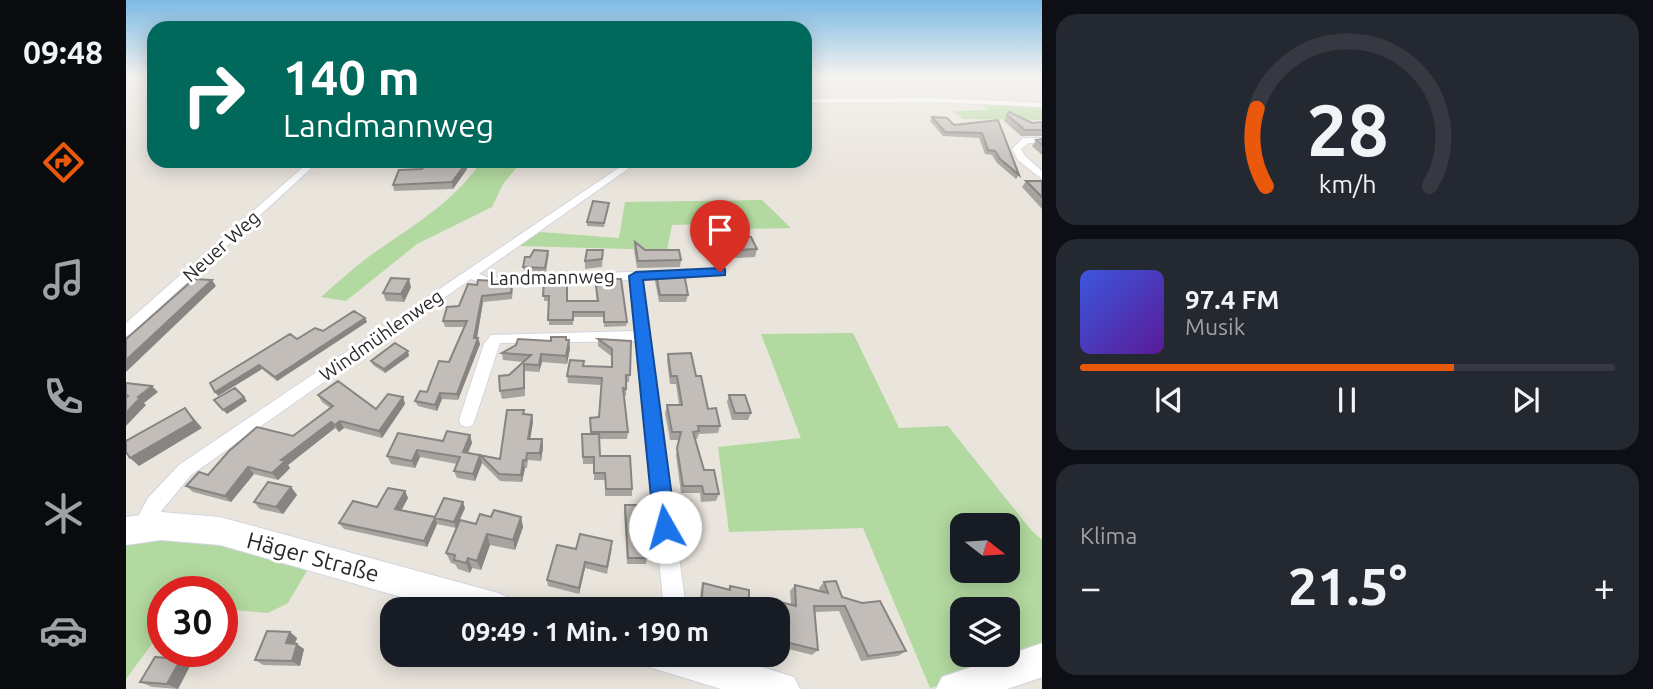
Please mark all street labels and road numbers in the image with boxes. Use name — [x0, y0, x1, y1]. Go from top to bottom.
street label: Neuer Weg — [178, 206, 264, 286]
street label: Landmannweg — [489, 265, 615, 289]
street label: Windmühlenweg — [315, 284, 447, 386]
street label: Häger Straße — [244, 527, 382, 586]

